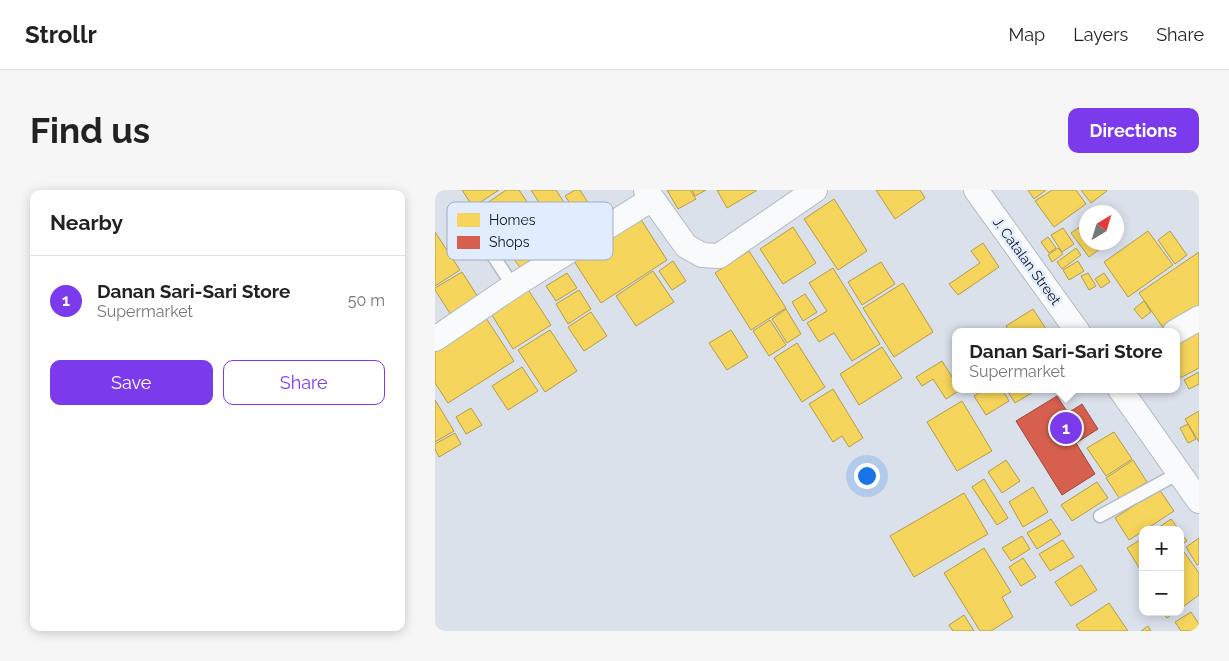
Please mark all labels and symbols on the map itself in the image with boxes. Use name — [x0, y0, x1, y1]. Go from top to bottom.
legend — [447, 202, 613, 260]
north arrow — [1079, 205, 1124, 250]
text: Homes — [489, 212, 536, 228]
street label: J. Catalan Street — [990, 214, 1064, 308]
text: Shops — [489, 234, 530, 250]
pin: 1 — [1050, 409, 1082, 447]
your location — [854, 463, 880, 489]

